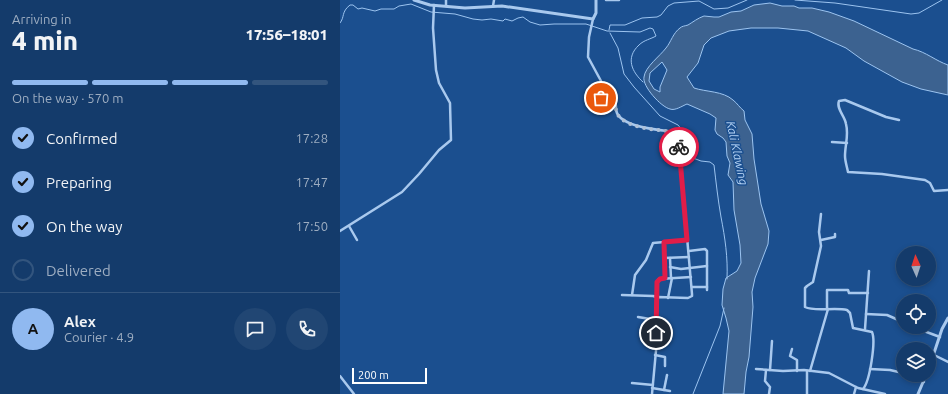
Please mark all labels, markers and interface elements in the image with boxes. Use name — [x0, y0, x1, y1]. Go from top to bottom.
text: Arriving in — [12, 12, 71, 26]
text: 4 min — [12, 26, 78, 55]
text: 17:56–18:01 — [245, 26, 328, 43]
pin — [584, 81, 618, 115]
icon: bag — [590, 87, 612, 109]
text: On the way · 570 m — [12, 91, 124, 105]
water label: Kali Klawing — [724, 120, 751, 187]
icon: check — [12, 127, 34, 149]
courier — [659, 127, 699, 167]
text: Confirmed — [46, 130, 118, 147]
text: 17:28 — [295, 131, 328, 145]
icon: bike — [668, 136, 690, 158]
icon: check — [12, 171, 34, 193]
text: Preparing — [46, 174, 112, 191]
text: 17:47 — [295, 175, 328, 189]
icon: check — [12, 215, 34, 237]
text: On the way — [46, 218, 122, 235]
text: 17:50 — [295, 219, 328, 233]
north arrow — [896, 246, 936, 286]
map controls — [896, 246, 936, 382]
text: Delivered — [46, 262, 111, 279]
button: locate — [896, 294, 936, 334]
button: chat — [234, 308, 276, 350]
button: phone — [286, 308, 328, 350]
text: Alex — [64, 313, 96, 330]
pin — [639, 316, 673, 350]
text: A — [28, 320, 38, 337]
icon: home — [645, 322, 667, 344]
text: Courier · 4.9 — [64, 330, 134, 344]
button: layers — [896, 342, 936, 382]
scale bar — [352, 366, 427, 385]
text: 200 m — [358, 369, 389, 381]

